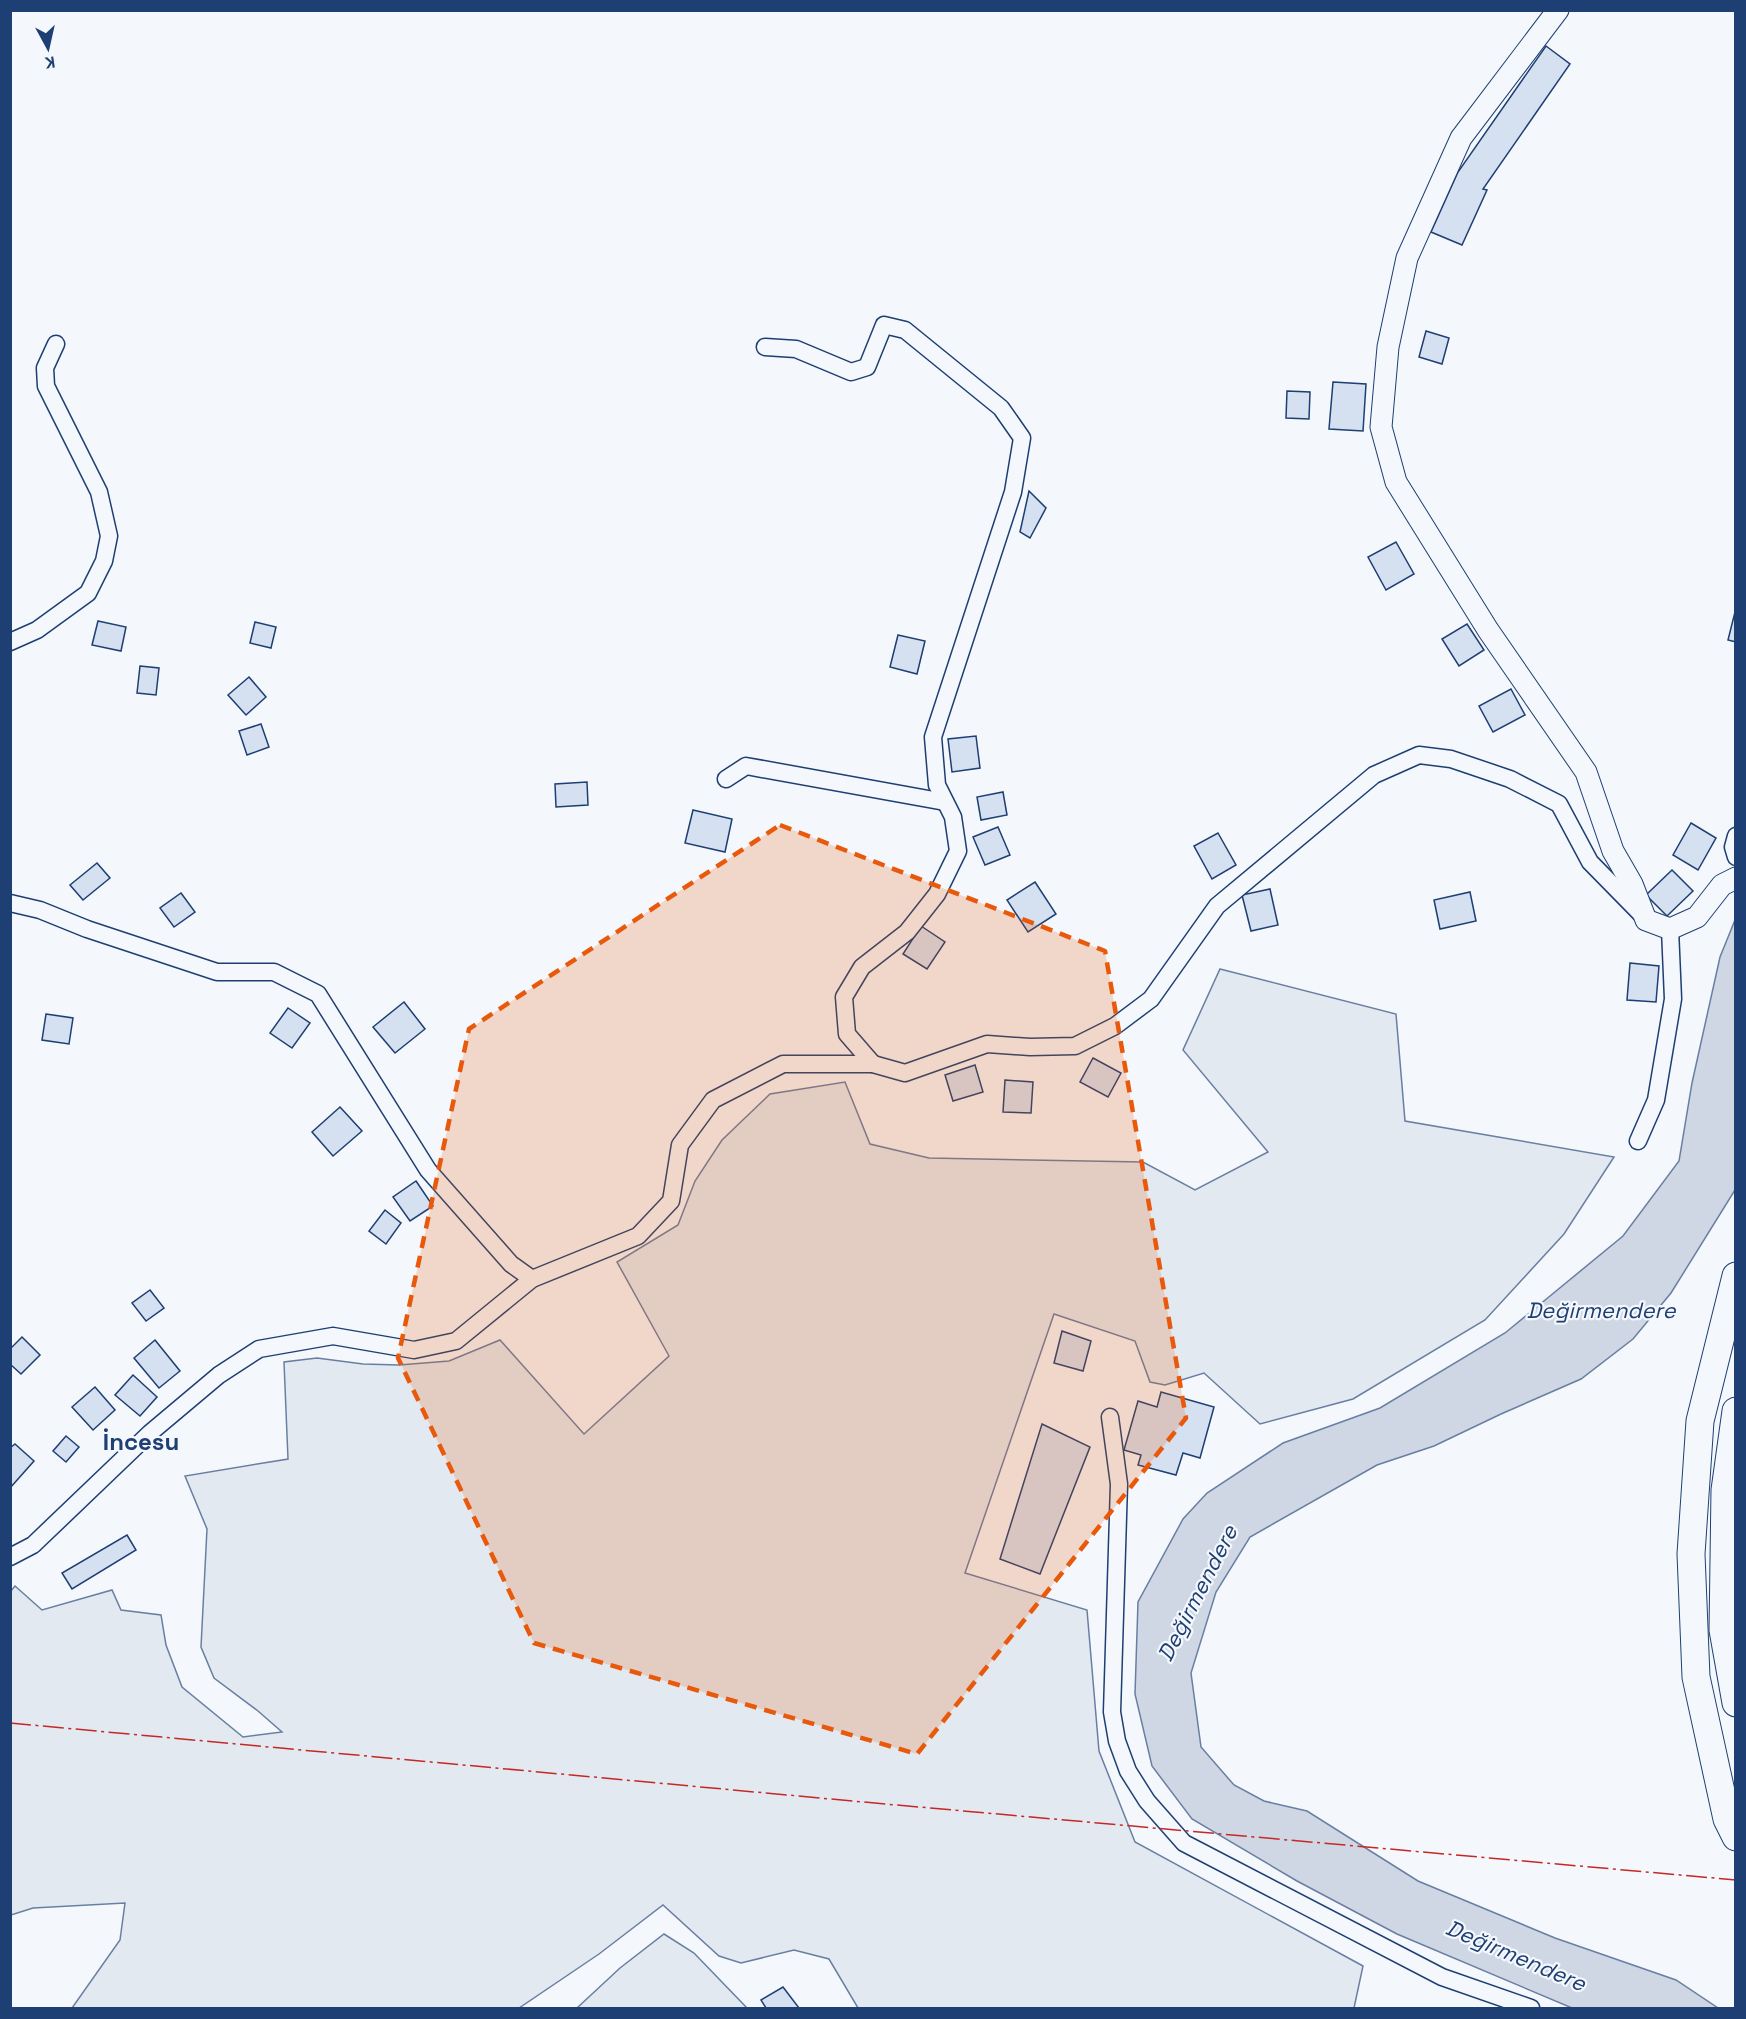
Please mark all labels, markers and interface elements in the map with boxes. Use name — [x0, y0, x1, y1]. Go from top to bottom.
north arrow — [18, 18, 78, 78]
text: K — [44, 51, 56, 73]
water label: Değirmendere — [1527, 1296, 1676, 1324]
district label: İncesu — [103, 1426, 179, 1457]
water label: Değirmendere — [1151, 1519, 1244, 1666]
water label: Değirmendere — [1442, 1913, 1591, 1997]

